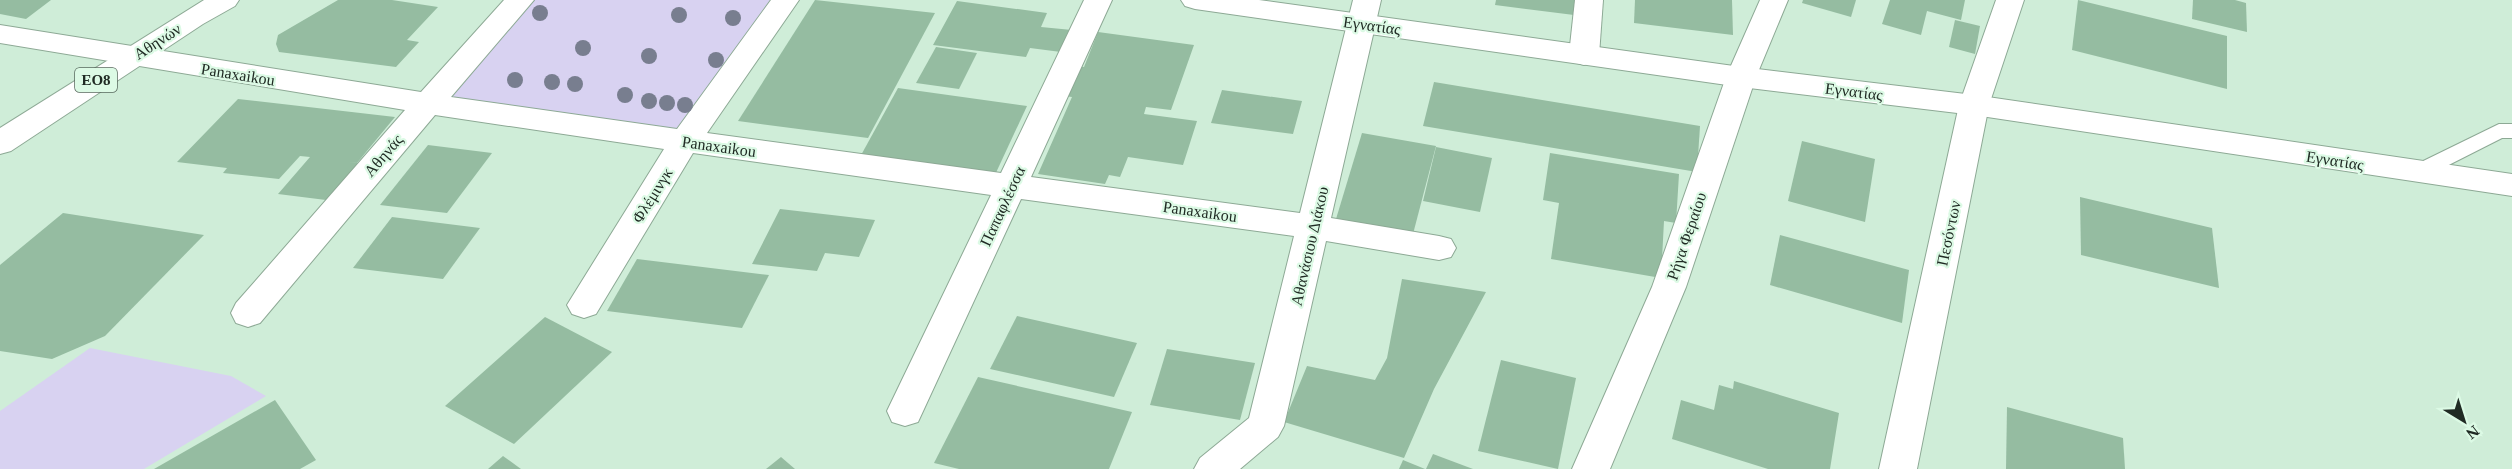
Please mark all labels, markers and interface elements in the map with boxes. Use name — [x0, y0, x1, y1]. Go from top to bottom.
street label: Εγνατίας — [1342, 13, 1402, 39]
street label: Αθηνών — [131, 20, 185, 64]
street label: Panaxaikou — [200, 60, 276, 89]
road number: ΕΟ8 — [75, 68, 117, 92]
street label: Εγνατίας — [1824, 80, 1884, 105]
street label: Αθηνάς — [361, 131, 407, 180]
street label: Panaxaikou — [681, 133, 757, 160]
street label: Εγνατίας — [2305, 148, 2366, 175]
street label: Παπαφλέσσα — [977, 163, 1029, 249]
street label: Φλέμινγκ — [629, 165, 677, 226]
street label: Αθανάσιου Διάκου — [1288, 185, 1331, 307]
street label: Ρήγα Φεραίου — [1664, 190, 1710, 283]
street label: Panaxaikou — [1162, 198, 1238, 225]
street label: Πεσόντων — [1933, 199, 1964, 267]
north arrow — [2434, 391, 2494, 451]
text: N — [2463, 422, 2483, 443]

